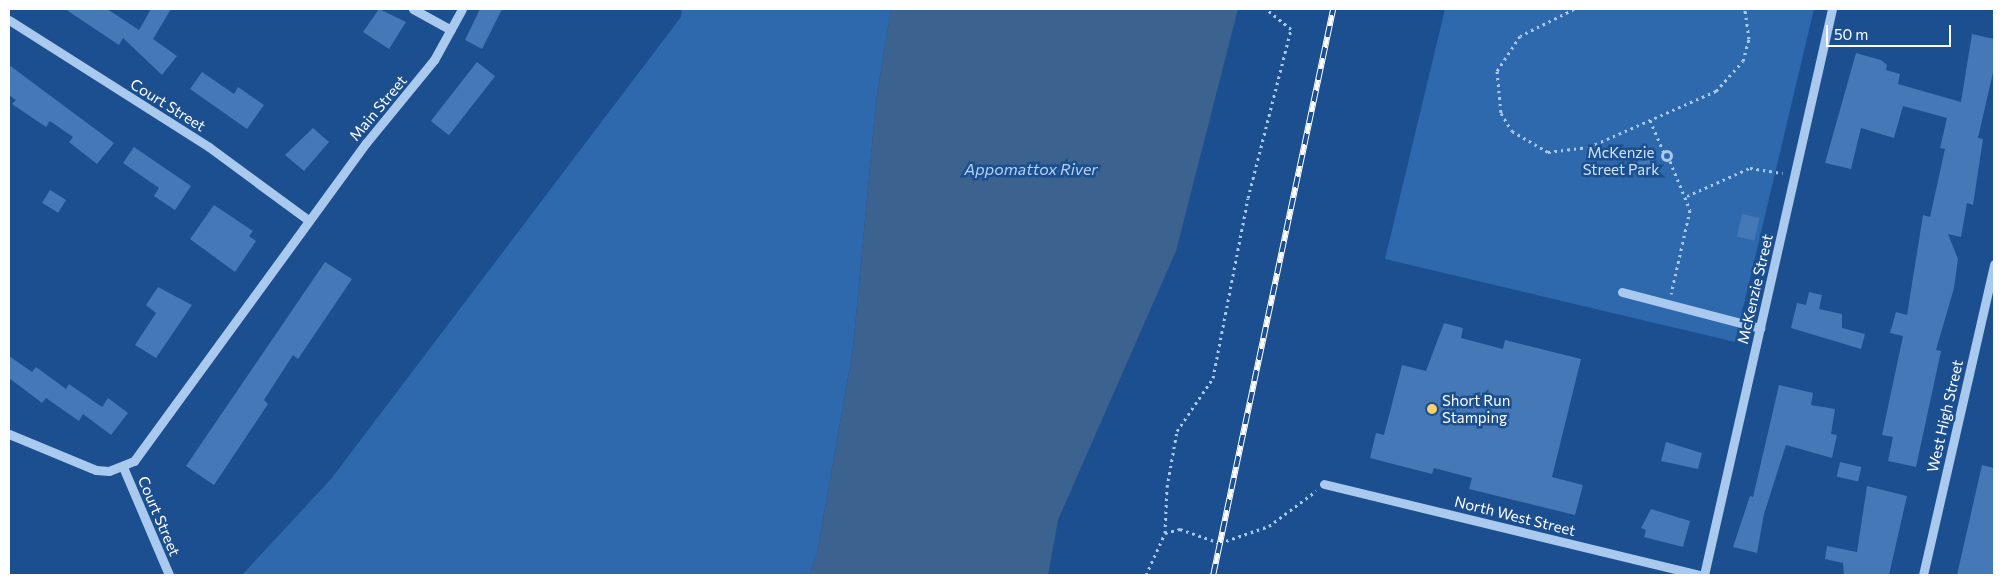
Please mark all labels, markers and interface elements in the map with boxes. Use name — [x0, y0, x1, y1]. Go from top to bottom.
scale bar — [1828, 15, 1953, 47]
text: 50 m — [1834, 25, 1868, 43]
street label: Main Street — [345, 72, 411, 144]
street label: Court Street — [127, 75, 209, 135]
park label: McKenzie Street Park — [1583, 143, 1659, 178]
water label: Appomattox River — [964, 159, 1098, 179]
street label: McKenzie Street — [1734, 232, 1776, 346]
street label: West High Street — [1923, 358, 1967, 474]
place label: Short Run Stamping — [1442, 391, 1510, 426]
marker: Short Run Stamping — [1426, 403, 1438, 415]
street label: Court Street — [134, 473, 184, 559]
street label: North West Street — [1453, 492, 1577, 540]

